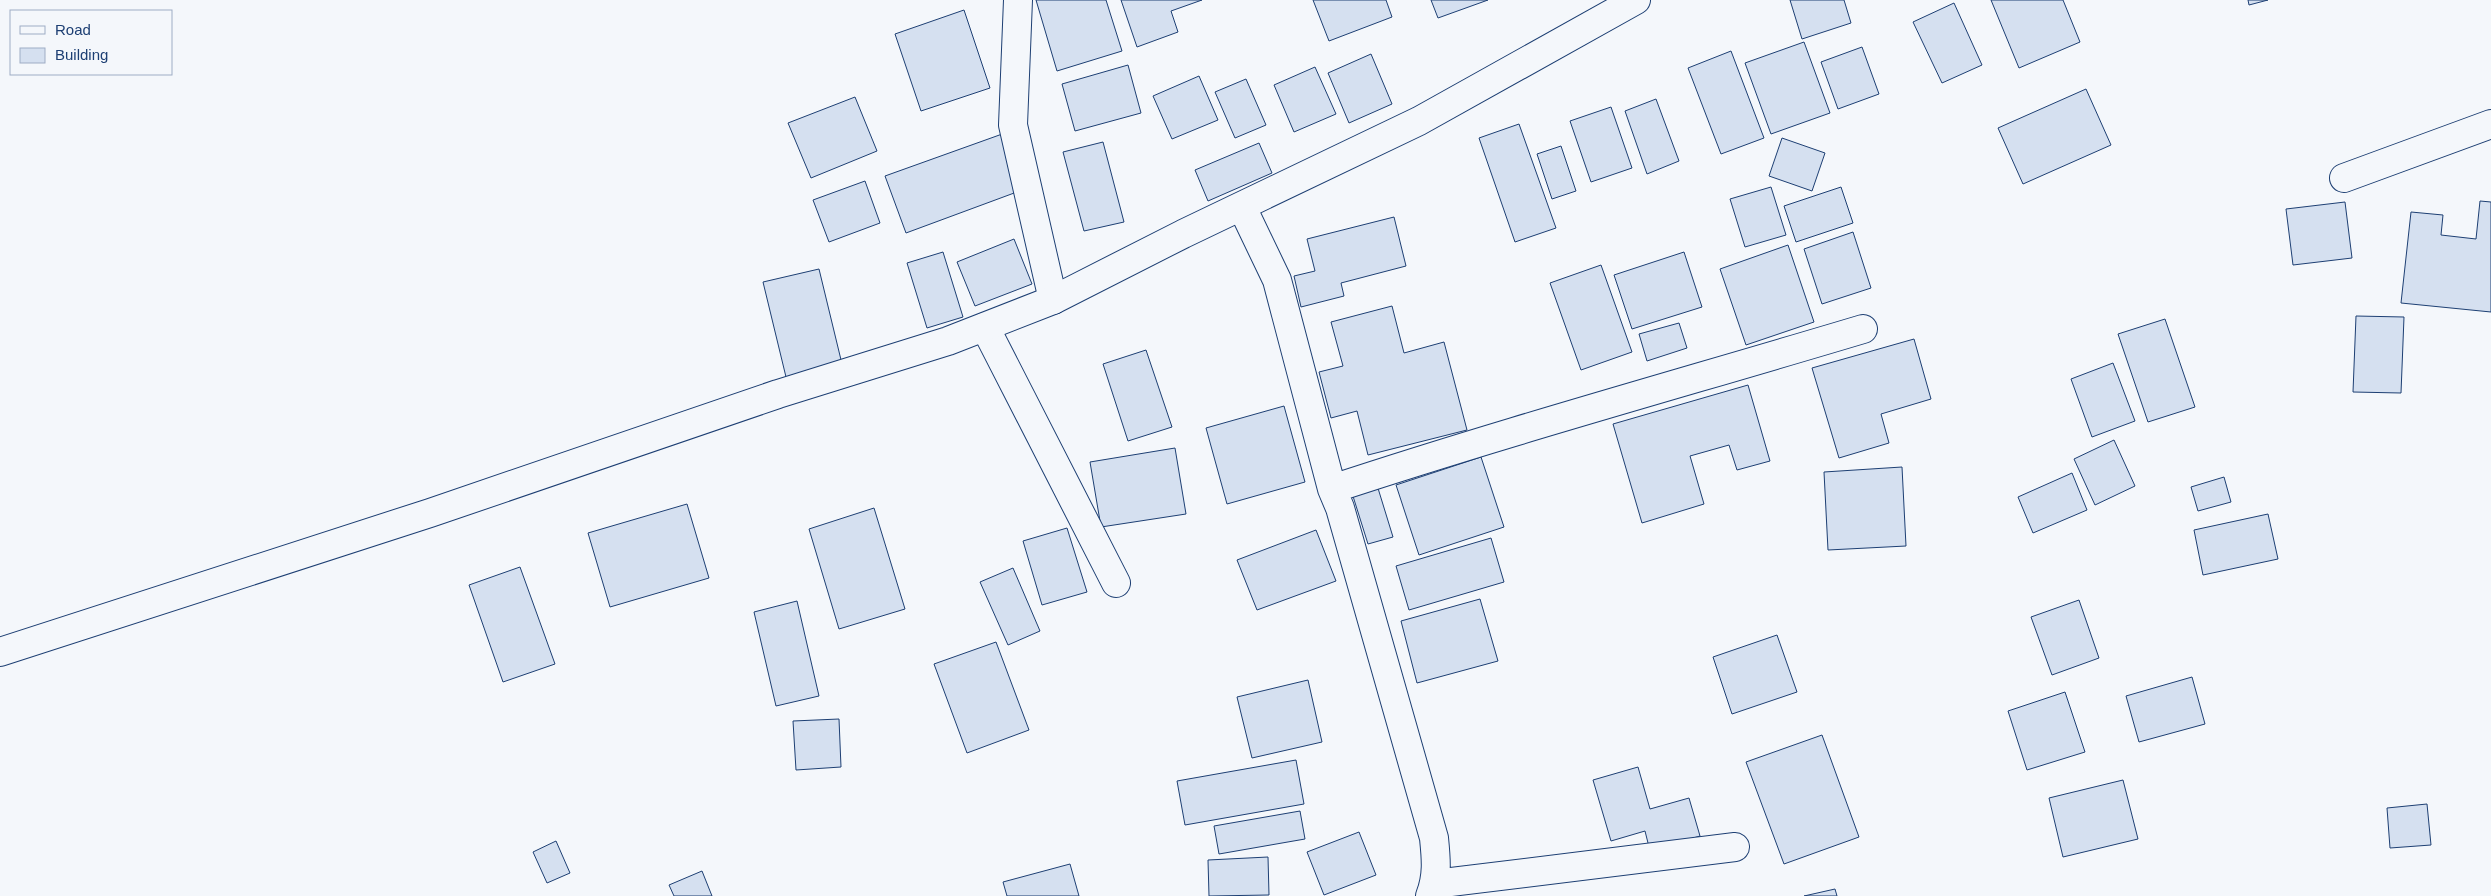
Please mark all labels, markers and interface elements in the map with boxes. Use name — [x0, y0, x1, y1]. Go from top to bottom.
legend — [10, 10, 172, 75]
text: Road — [55, 21, 91, 38]
text: Building — [55, 46, 108, 63]

